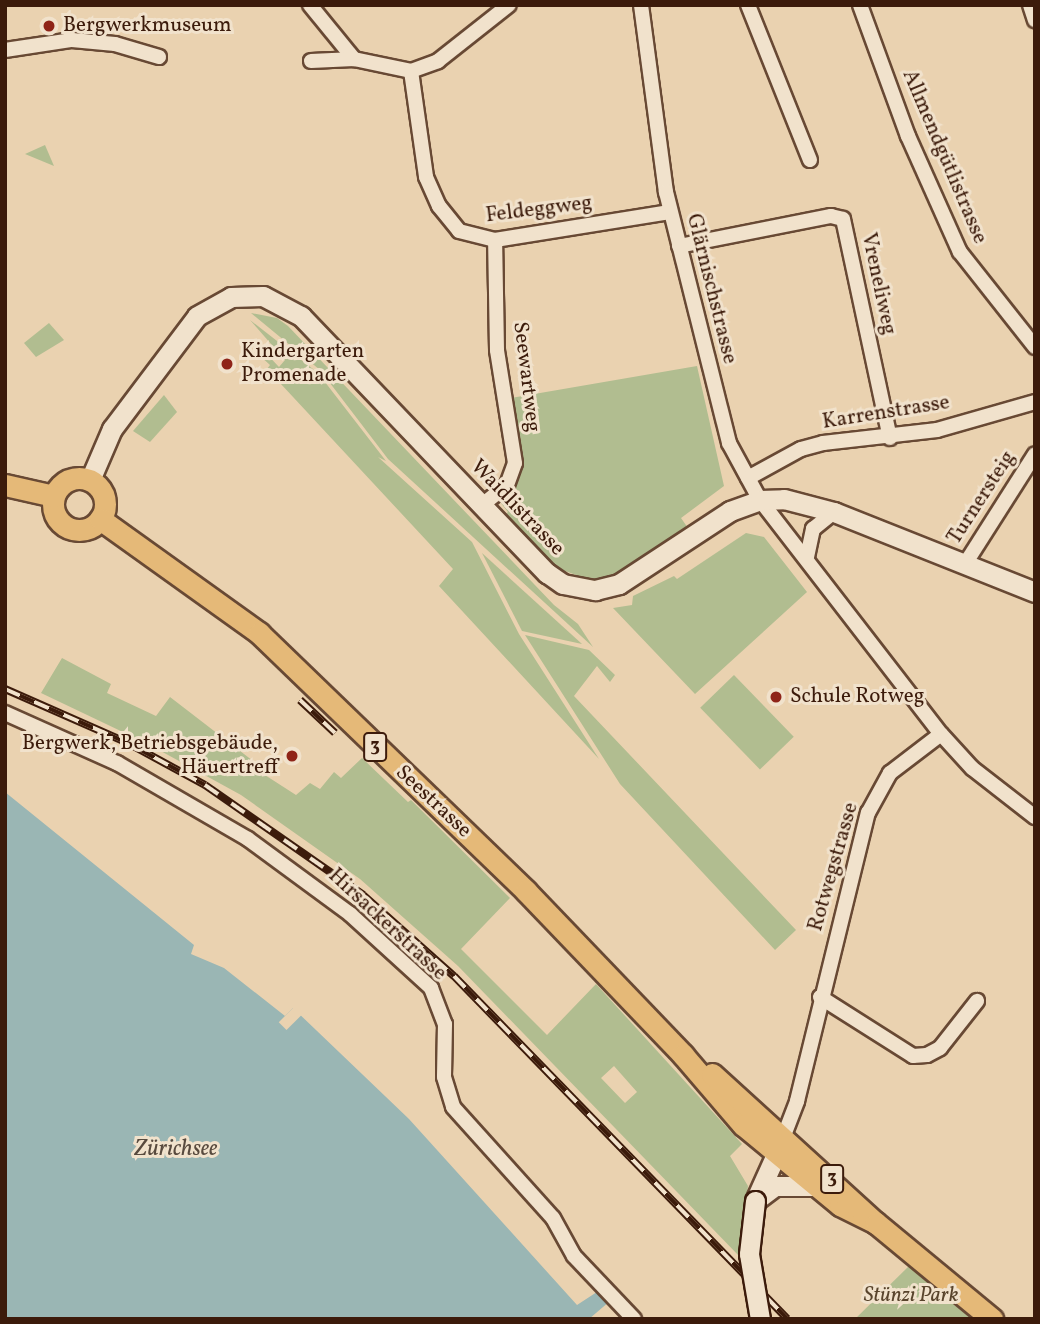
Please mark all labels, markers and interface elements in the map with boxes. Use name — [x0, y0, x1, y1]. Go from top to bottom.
place label: Bergwerkmuseum — [63, 13, 232, 39]
marker: Bergwerkmuseum — [41, 18, 57, 34]
street label: Allmendgütlistrasse — [896, 66, 992, 248]
street label: Feldeggweg — [484, 191, 594, 229]
street label: Glärnischstrasse — [680, 211, 742, 367]
street label: Vreneliweg — [855, 231, 901, 337]
street label: Seewartweg — [507, 320, 545, 434]
place label: Kindergarten Promenade — [241, 339, 364, 389]
marker: Kindergarten Promenade — [219, 356, 235, 372]
street label: Karrenstrasse — [821, 391, 951, 435]
street label: Turnersteig — [942, 447, 1022, 549]
street label: Waidlistrasse — [465, 455, 569, 561]
place label: Schule Rotweg — [790, 684, 924, 710]
marker: Schule Rotweg — [768, 689, 784, 705]
place label: Bergwerk, Betriebsgebäude, Häuertreff — [22, 731, 278, 781]
road number: 3 — [363, 732, 387, 762]
marker: Bergwerk, Betriebsgebäude, Häuertreff — [284, 748, 300, 764]
street label: Seestrasse — [390, 760, 476, 844]
street label: Rotwegstrasse — [804, 800, 864, 934]
street label: Hirsackerstrasse — [323, 864, 451, 986]
water label: Zürichsee — [134, 1135, 218, 1163]
road number: 3 — [820, 1163, 844, 1194]
park label: Stünzi Park — [864, 1283, 958, 1309]

